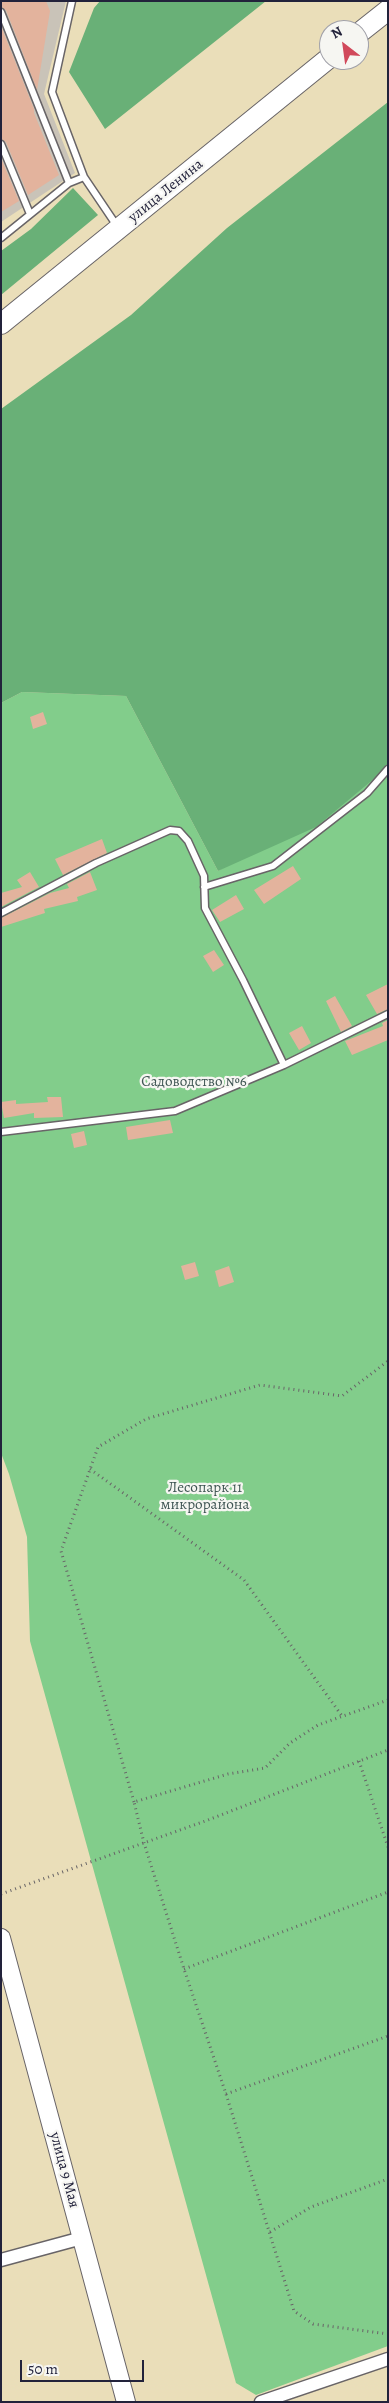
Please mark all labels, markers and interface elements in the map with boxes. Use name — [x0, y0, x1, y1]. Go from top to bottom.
north arrow — [319, 20, 369, 70]
text: N — [328, 22, 346, 43]
street label: улица Ленина — [125, 155, 207, 227]
park label: Садоводство №6 — [141, 1073, 247, 1091]
park label: Лесопарк 11 микрорайона — [161, 1479, 249, 1514]
street label: улица 9 Мая — [45, 2130, 83, 2210]
scale bar — [22, 2350, 146, 2382]
text: 50 m — [28, 2359, 58, 2379]

